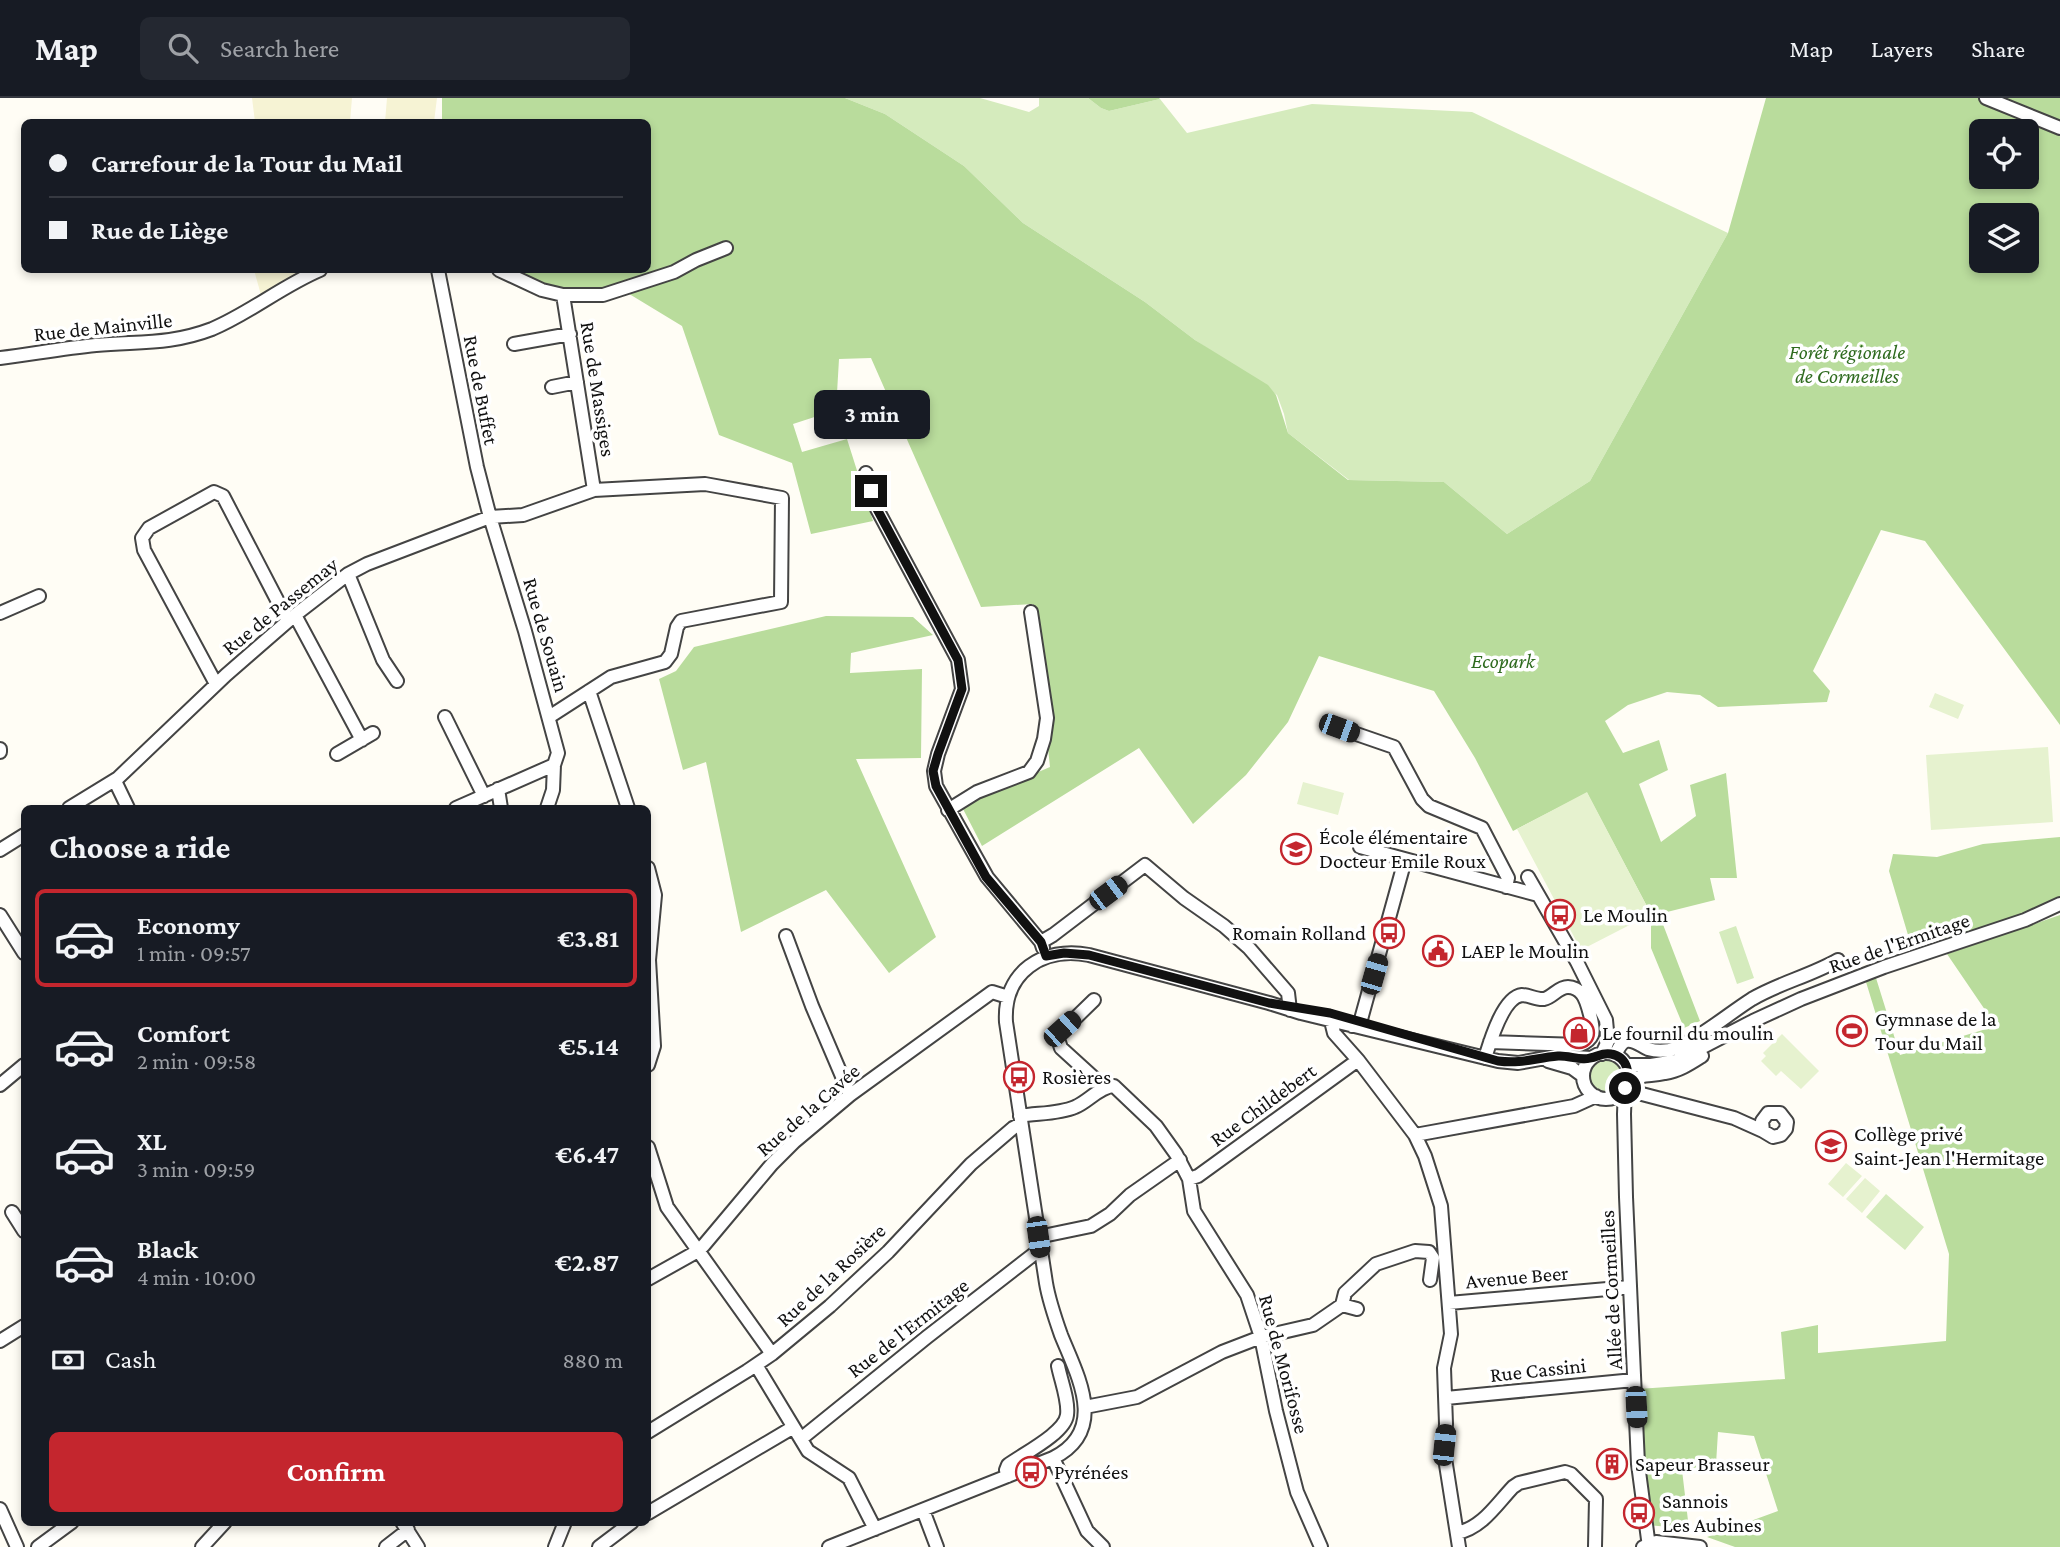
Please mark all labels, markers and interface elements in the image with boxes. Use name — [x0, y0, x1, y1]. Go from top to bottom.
search box — [140, 17, 630, 80]
icon: search — [164, 29, 202, 67]
text: Map — [35, 30, 98, 67]
text: Search here — [220, 34, 339, 63]
text: Map — [1789, 35, 1833, 62]
text: Layers — [1871, 35, 1933, 62]
text: Share — [1971, 35, 2025, 62]
map controls — [1969, 119, 2039, 273]
button: locate — [1969, 119, 2039, 189]
text: Carrefour de la Tour du Mail — [91, 149, 403, 178]
button: layers — [1969, 203, 2039, 273]
text: Rue de Liège — [91, 216, 228, 245]
street label: Rue de Mainville — [32, 308, 174, 346]
street label: Rue de Massiges — [575, 320, 621, 458]
street label: Rue de Buffet — [459, 333, 504, 448]
park label: Forêt régionale de Cormeilles — [1789, 340, 1905, 388]
callout: 3 min — [813, 390, 929, 438]
text: 3 min — [844, 401, 900, 427]
route end — [855, 475, 887, 507]
street label: Rue de Passemay — [217, 552, 343, 660]
street label: Rue de Souain — [518, 575, 574, 695]
park label: Ecopark — [1471, 649, 1536, 673]
car — [1316, 711, 1363, 745]
place label: École élémentaire Docteur Emile Roux — [1319, 825, 1486, 873]
text: Choose a ride — [49, 829, 230, 865]
school or university icon: École élémentaire Docteur Emile Roux — [1279, 832, 1313, 866]
car — [1085, 872, 1132, 914]
bus stop icon: Le Moulin — [1543, 898, 1577, 932]
place label: Le Moulin — [1583, 903, 1668, 927]
icon: car — [53, 907, 116, 970]
street label: Rue de l'Ermitage — [1825, 908, 1973, 978]
text: Economy — [137, 911, 240, 940]
bus stop icon: Romain Rolland — [1372, 916, 1406, 950]
place label: Romain Rolland — [1232, 921, 1366, 945]
text: €3.81 — [557, 924, 619, 953]
public building icon: LAEP le Moulin — [1421, 934, 1455, 968]
place label: LAEP le Moulin — [1461, 939, 1589, 963]
text: 1 min · 09:57 — [137, 940, 251, 966]
car — [1359, 951, 1390, 997]
car — [1040, 1007, 1085, 1051]
place label: Gymnase de la Tour du Mail — [1875, 1007, 1997, 1055]
sports icon: Gymnase de la Tour du Mail — [1835, 1014, 1869, 1048]
icon: car — [53, 1015, 116, 1078]
shop icon: Le fournil du moulin — [1562, 1016, 1596, 1050]
text: Comfort — [137, 1019, 230, 1048]
place label: Le fournil du moulin — [1602, 1021, 1774, 1045]
text: €5.14 — [558, 1032, 619, 1061]
text: 2 min · 09:58 — [137, 1048, 256, 1074]
street label: Rue Childebert — [1205, 1058, 1321, 1151]
street label: Rue de la Cavée — [751, 1059, 865, 1161]
bus stop icon: Rosières — [1002, 1060, 1036, 1094]
place label: Rosières — [1042, 1065, 1111, 1089]
route start — [1609, 1072, 1641, 1104]
place label: Collège privé Saint-Jean l'Hermitage — [1854, 1122, 2044, 1170]
icon: car — [53, 1123, 116, 1186]
text: XL — [137, 1127, 166, 1156]
school or university icon: Collège privé Saint-Jean l'Hermitage — [1814, 1129, 1848, 1163]
text: €6.47 — [555, 1140, 619, 1169]
text: 3 min · 09:59 — [137, 1156, 255, 1182]
street label: Allée de Cormeilles — [1595, 1210, 1627, 1370]
car — [1025, 1215, 1052, 1259]
street label: Rue de la Rosière — [772, 1218, 890, 1332]
icon: car — [53, 1231, 116, 1294]
text: Black — [137, 1235, 198, 1264]
text: €2.87 — [555, 1248, 619, 1277]
street label: Avenue Beer — [1465, 1261, 1570, 1293]
text: 4 min · 10:00 — [137, 1264, 256, 1290]
street label: Rue de l'Ermitage — [843, 1273, 973, 1383]
street label: Rue de Morifosse — [1254, 1292, 1314, 1436]
icon: cash — [49, 1341, 87, 1379]
text: Cash — [105, 1345, 156, 1374]
text: 880 m — [562, 1347, 623, 1373]
street label: Rue Cassini — [1489, 1353, 1588, 1387]
car — [1625, 1385, 1648, 1429]
car — [1432, 1423, 1457, 1467]
button: Confirm — [49, 1432, 623, 1512]
building icon: Sapeur Brasseur — [1595, 1447, 1629, 1481]
place label: Sapeur Brasseur — [1635, 1452, 1770, 1476]
bus stop icon: Pyrénées — [1014, 1455, 1048, 1489]
place label: Pyrénées — [1054, 1460, 1128, 1484]
place label: Sannois Les Aubines — [1662, 1489, 1762, 1537]
bus stop icon: Sannois Les Aubines — [1622, 1496, 1656, 1530]

